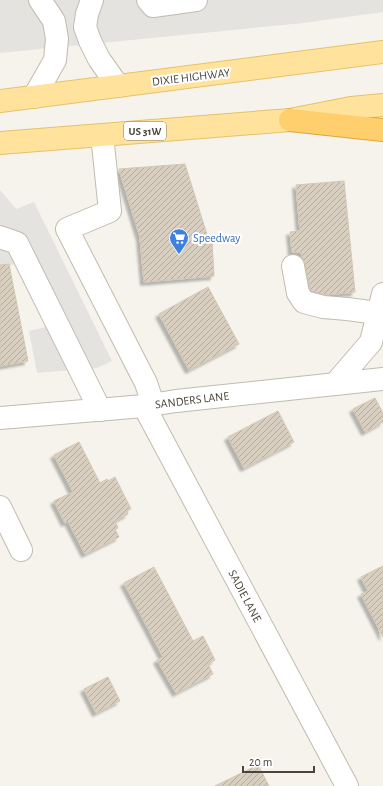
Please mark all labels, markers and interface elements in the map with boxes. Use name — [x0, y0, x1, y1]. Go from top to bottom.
street label: DIXIE HIGHWAY — [151, 66, 231, 88]
road number: US 31W — [124, 122, 166, 140]
supermarket icon: Speedway — [168, 227, 190, 255]
place label: Speedway — [193, 232, 240, 245]
street label: SANDERS LANE — [154, 389, 230, 410]
street label: SADIE LANE — [226, 568, 264, 624]
scale bar — [243, 748, 314, 774]
text: 20 m — [249, 756, 272, 768]

